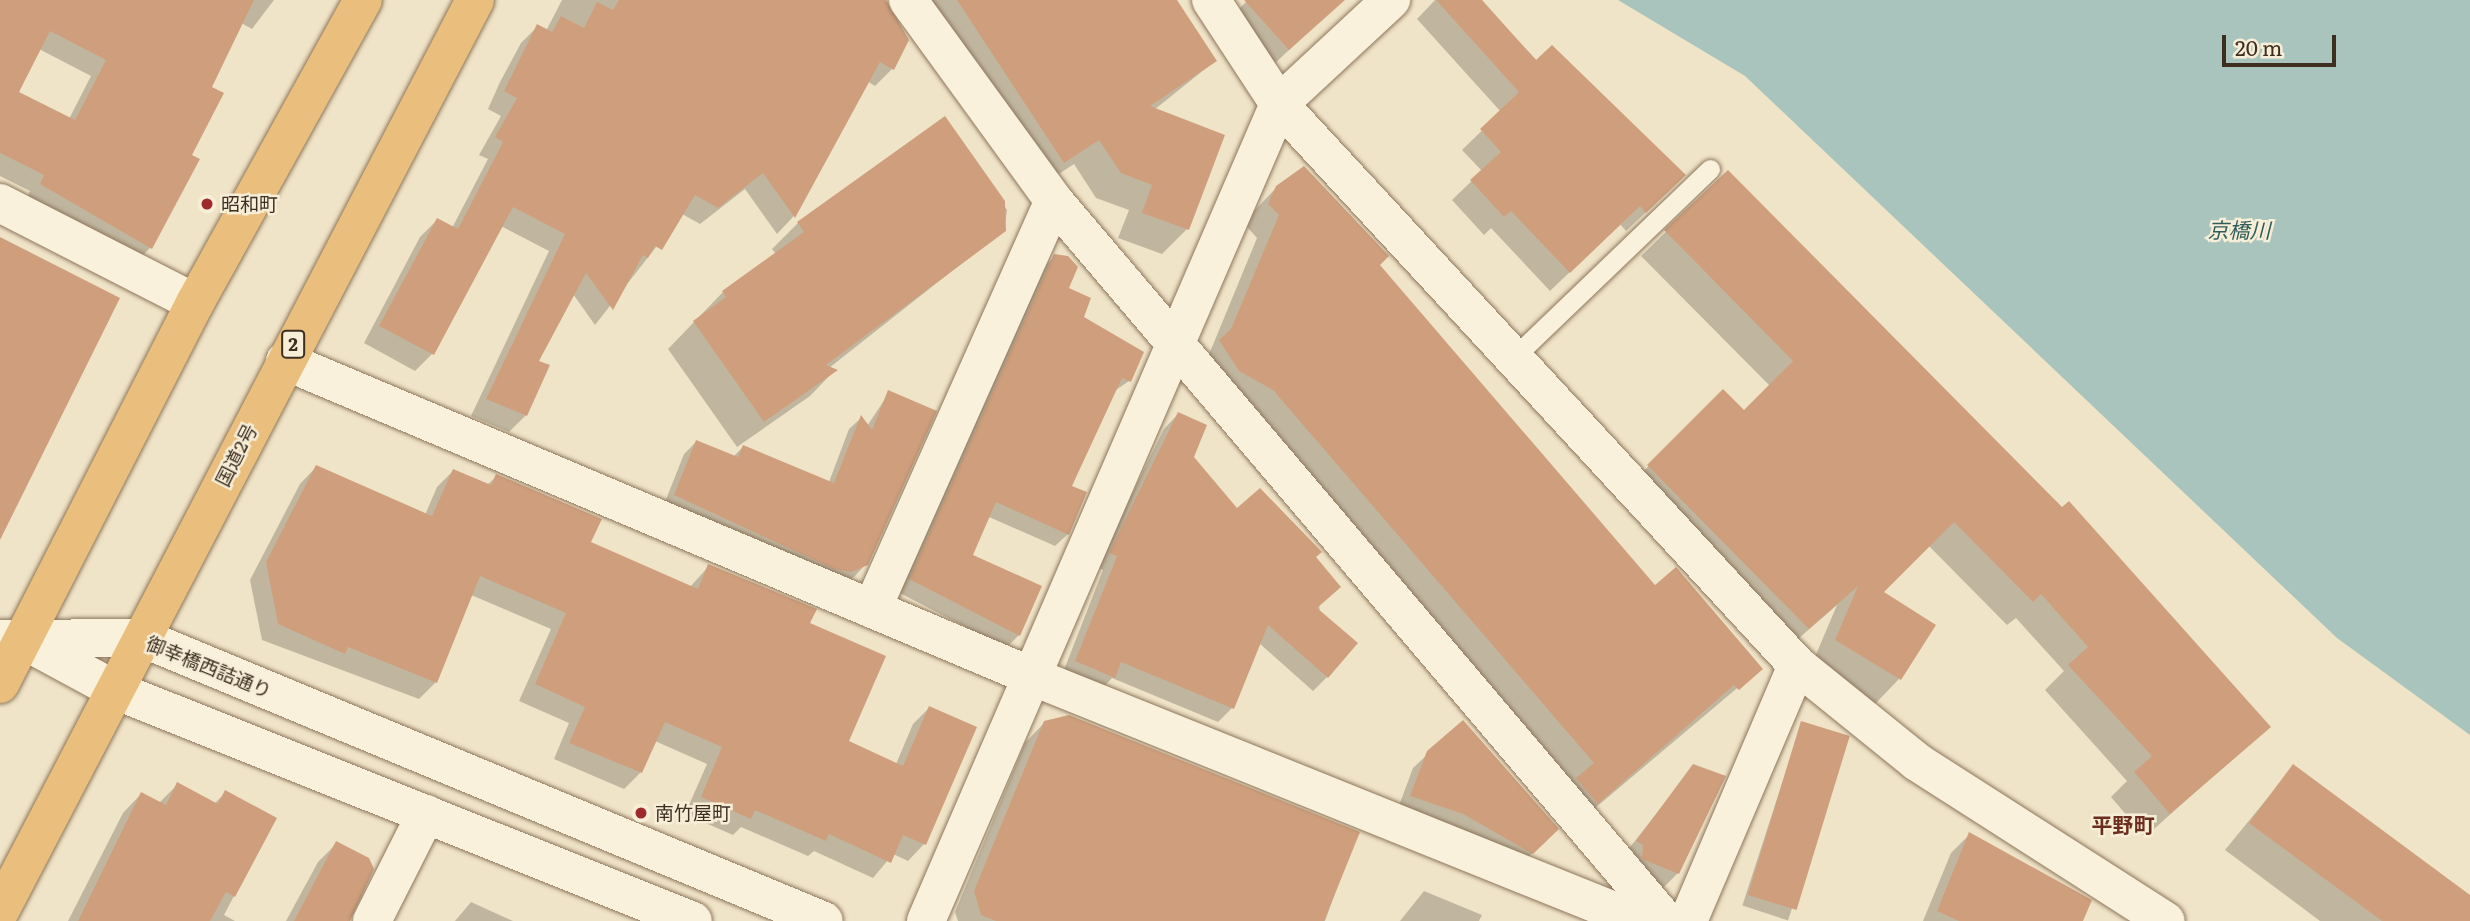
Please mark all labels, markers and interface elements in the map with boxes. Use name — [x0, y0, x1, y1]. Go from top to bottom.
scale bar — [2225, 21, 2339, 65]
text: 20 m — [2235, 31, 2282, 62]
place label: 昭和町 — [221, 193, 278, 215]
marker: 昭和町 — [199, 196, 215, 212]
water label: 京橋川 — [2208, 216, 2270, 242]
road number: 2 — [281, 330, 305, 358]
street label: 国道2号 — [211, 420, 261, 490]
street label: 御幸橋西詰通り — [143, 632, 275, 702]
place label: 南竹屋町 — [655, 802, 731, 824]
marker: 南竹屋町 — [633, 805, 649, 821]
district label: 平野町 — [2092, 811, 2154, 837]

